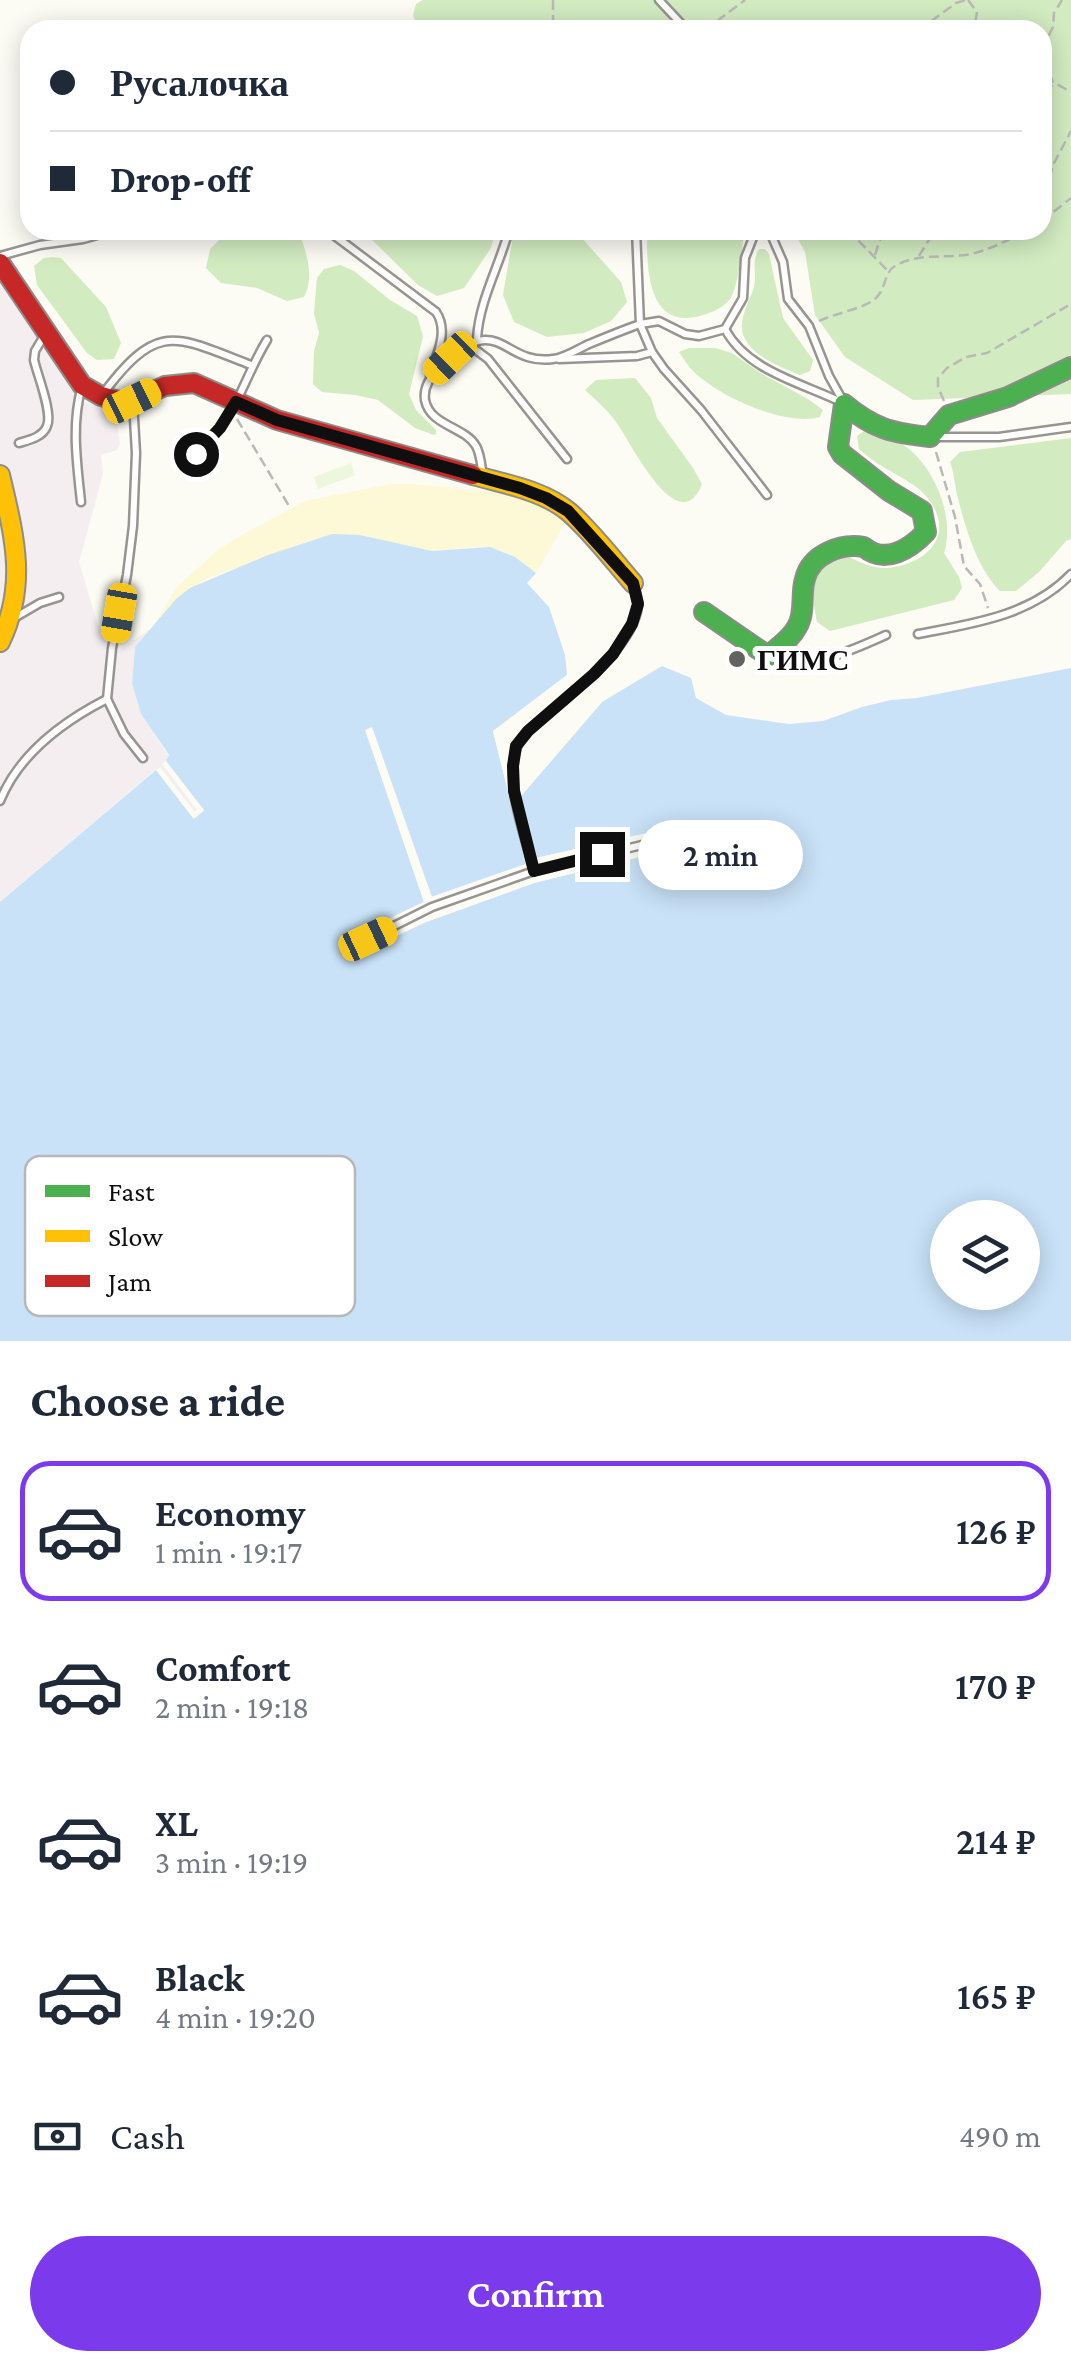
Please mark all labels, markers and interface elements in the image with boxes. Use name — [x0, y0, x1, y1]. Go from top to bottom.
text: Русалочка — [110, 62, 289, 104]
text: Drop-off — [110, 158, 251, 200]
car — [418, 326, 482, 390]
car — [98, 374, 166, 428]
route start — [174, 432, 219, 477]
car — [99, 581, 139, 645]
place label: ГИМС — [757, 643, 849, 676]
marker: ГИМС — [726, 648, 748, 670]
callout: 2 min — [637, 819, 802, 889]
route end — [580, 832, 625, 877]
text: 2 min — [683, 837, 758, 873]
car — [334, 913, 402, 965]
legend — [25, 1156, 355, 1316]
text: Fast — [108, 1176, 155, 1207]
map controls — [930, 1200, 1040, 1310]
button: layers — [930, 1200, 1040, 1310]
text: Slow — [108, 1221, 163, 1252]
text: Jam — [105, 1266, 152, 1297]
text: Choose a ride — [30, 1376, 285, 1426]
icon: car — [35, 1486, 125, 1576]
text: Economy — [155, 1492, 305, 1534]
text: 126 ₽ — [956, 1510, 1036, 1552]
text: 1 min · 19:17 — [155, 1534, 302, 1570]
icon: car — [35, 1641, 125, 1731]
text: Comfort — [155, 1647, 291, 1689]
text: 170 ₽ — [955, 1665, 1036, 1707]
text: 2 min · 19:18 — [155, 1689, 309, 1725]
icon: car — [35, 1796, 125, 1886]
text: XL — [155, 1802, 198, 1844]
text: 214 ₽ — [956, 1820, 1036, 1862]
text: 3 min · 19:19 — [155, 1844, 308, 1880]
icon: car — [35, 1951, 125, 2041]
text: Black — [155, 1957, 244, 1999]
text: 165 ₽ — [957, 1975, 1036, 2017]
text: 4 min · 19:20 — [155, 1999, 316, 2035]
icon: cash — [30, 2109, 85, 2164]
text: Cash — [110, 2115, 185, 2157]
text: 490 m — [959, 2118, 1041, 2154]
button: Confirm — [30, 2236, 1041, 2351]

